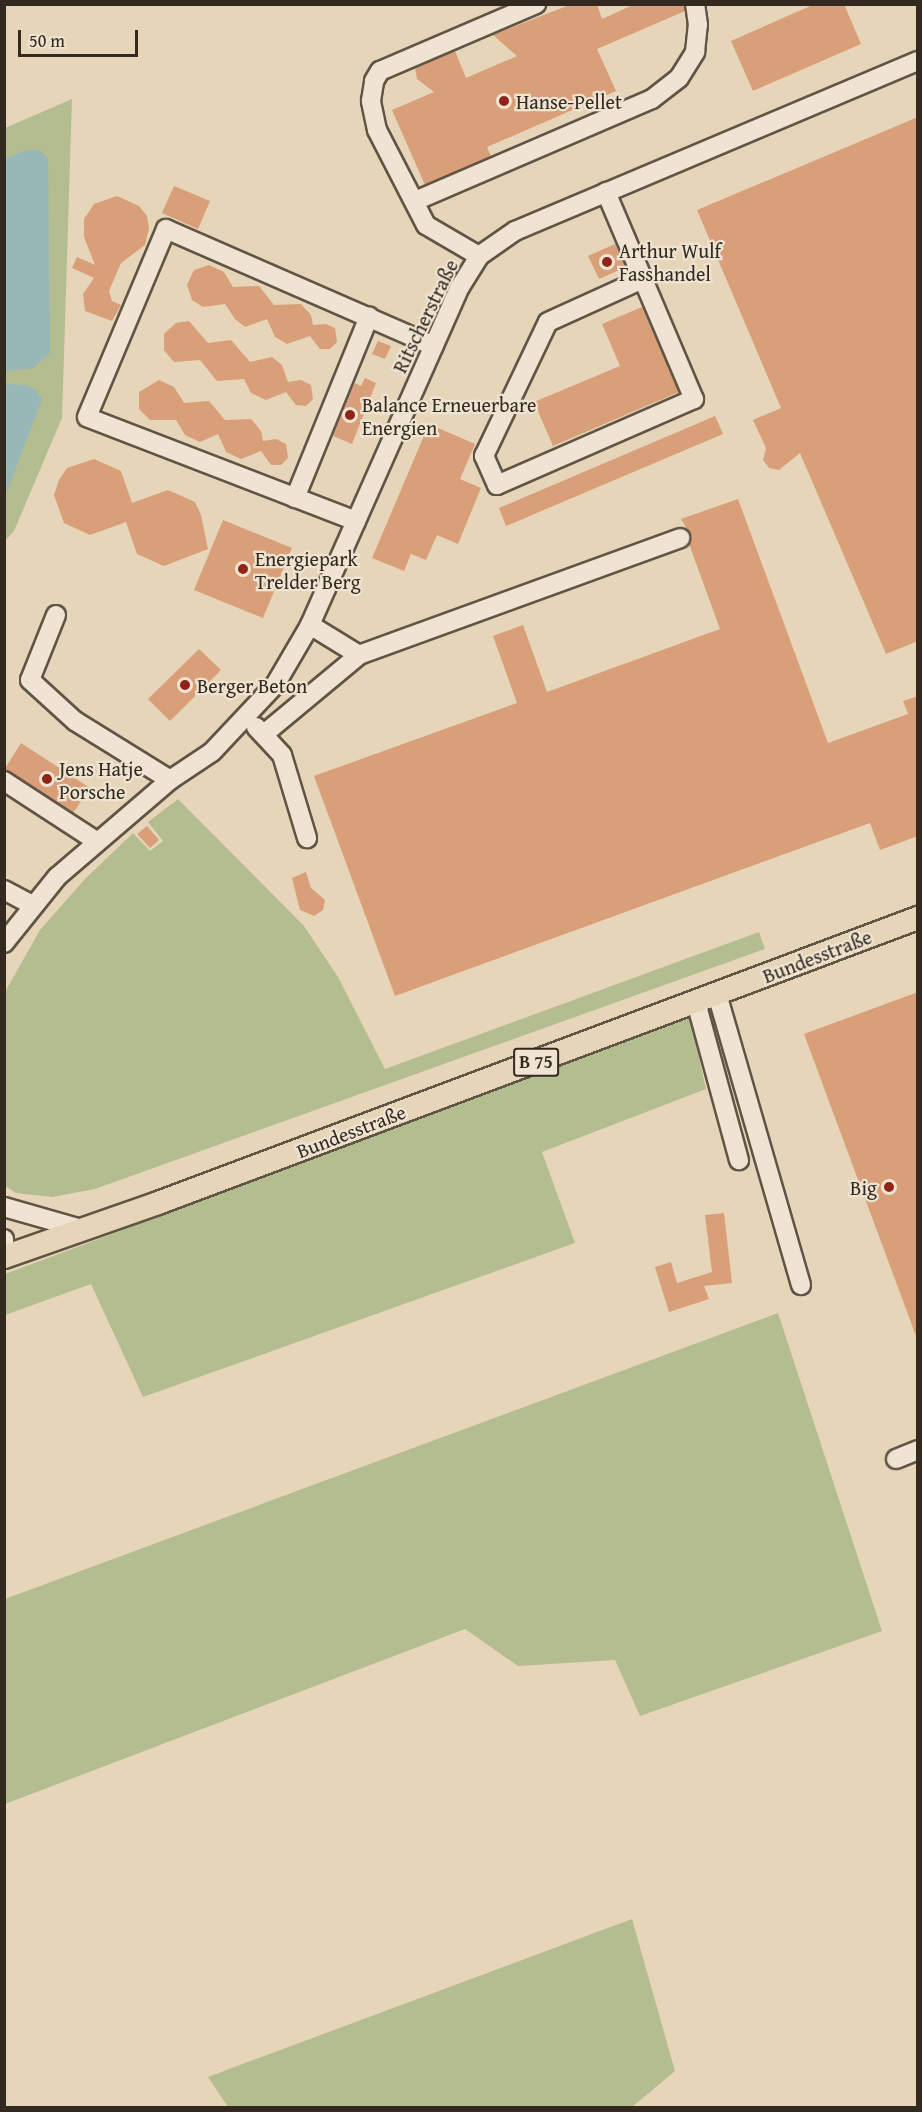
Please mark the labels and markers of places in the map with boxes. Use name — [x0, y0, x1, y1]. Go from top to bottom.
place label: Hanse-Pellet — [516, 89, 622, 113]
marker: Hanse-Pellet — [497, 94, 511, 108]
place label: Arthur Wulf Fasshandel — [619, 238, 721, 285]
marker: Arthur Wulf Fasshandel — [600, 255, 614, 269]
place label: Balance Erneuerbare Energien — [362, 392, 536, 439]
marker: Balance Erneuerbare Energien — [343, 408, 357, 422]
place label: Energiepark Trelder Berg — [255, 546, 361, 593]
marker: Energiepark Trelder Berg — [236, 562, 250, 576]
place label: Berger Beton — [197, 673, 307, 697]
marker: Berger Beton — [178, 678, 192, 692]
place label: Jens Hatje Porsche — [59, 756, 143, 803]
marker: Jens Hatje Porsche — [40, 772, 54, 786]
place label: Big — [850, 1175, 877, 1199]
marker: Big — [882, 1180, 896, 1194]

